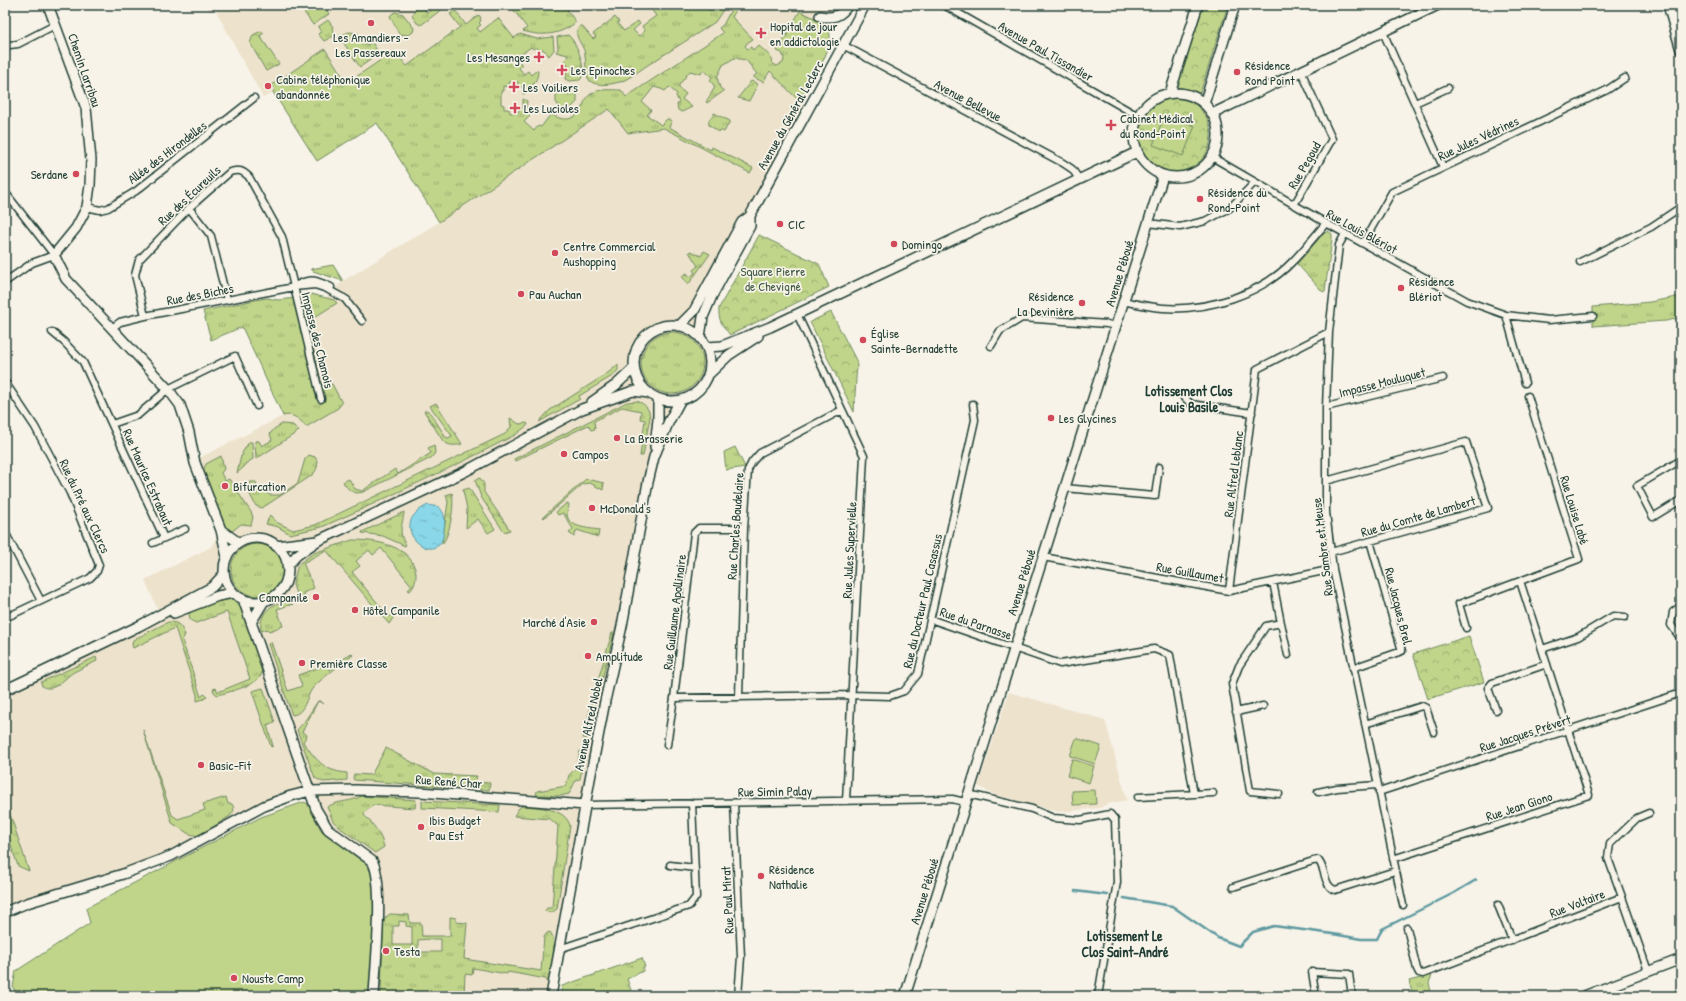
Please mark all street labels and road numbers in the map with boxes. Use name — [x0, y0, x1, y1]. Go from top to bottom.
street label: Avenue Paul Tissandier — [995, 16, 1097, 86]
street label: Chemin Larribau — [64, 31, 106, 109]
street label: Avenue du Général Leclerc — [753, 57, 827, 173]
street label: Avenue Bellevue — [931, 75, 1005, 125]
street label: Rue Jules Védrines — [1435, 111, 1521, 165]
street label: Allée des Hirondelles — [124, 116, 210, 188]
street label: Rue Pegoud — [1283, 138, 1325, 192]
street label: Rue des Écureuils — [154, 161, 224, 229]
street label: Rue Louis Blériot — [1323, 204, 1401, 258]
street label: Avenue Péboué — [1100, 238, 1138, 308]
street label: Rue des Biches — [165, 279, 235, 309]
street label: Impasse des Chamois — [297, 290, 339, 390]
street label: Impasse Mouluquet — [1337, 362, 1428, 401]
street label: Rue Maurice Estrabaut — [119, 426, 178, 529]
street label: Rue Alfred Leblanc — [1219, 430, 1247, 518]
street label: Rue du Pré aux Clercs — [55, 456, 115, 556]
street label: Rue Charles Baudelaire — [722, 472, 748, 580]
street label: Rue Louise Labé — [1556, 473, 1594, 547]
street label: Rue du Comte de Lambert — [1359, 491, 1478, 541]
street label: Rue Sambre et Meuse — [1307, 497, 1337, 597]
street label: Rue Jules Supervielle — [837, 501, 861, 599]
street label: Rue du Docteur Paul Casassus — [898, 532, 946, 670]
street label: Avenue Péboué — [1002, 547, 1040, 617]
street label: Rue Guillaume Apollinaire — [658, 553, 690, 671]
street label: Rue Guillaumet — [1155, 557, 1226, 587]
street label: Rue Jacques Brel — [1381, 566, 1417, 647]
street label: Rue du Parnasse — [938, 602, 1014, 644]
street label: Avenue Alfred Nobel — [569, 675, 607, 772]
street label: Rue Jacques Prévert — [1477, 710, 1573, 756]
street label: Rue René Char — [415, 770, 483, 792]
street label: Rue Simin Palay — [738, 781, 813, 801]
street label: Rue Jean Giono — [1484, 787, 1554, 825]
street label: Avenue Péboué — [905, 856, 943, 926]
street label: Rue Paul Mirat — [716, 865, 738, 934]
street label: Rue Voltaire — [1547, 884, 1607, 922]

